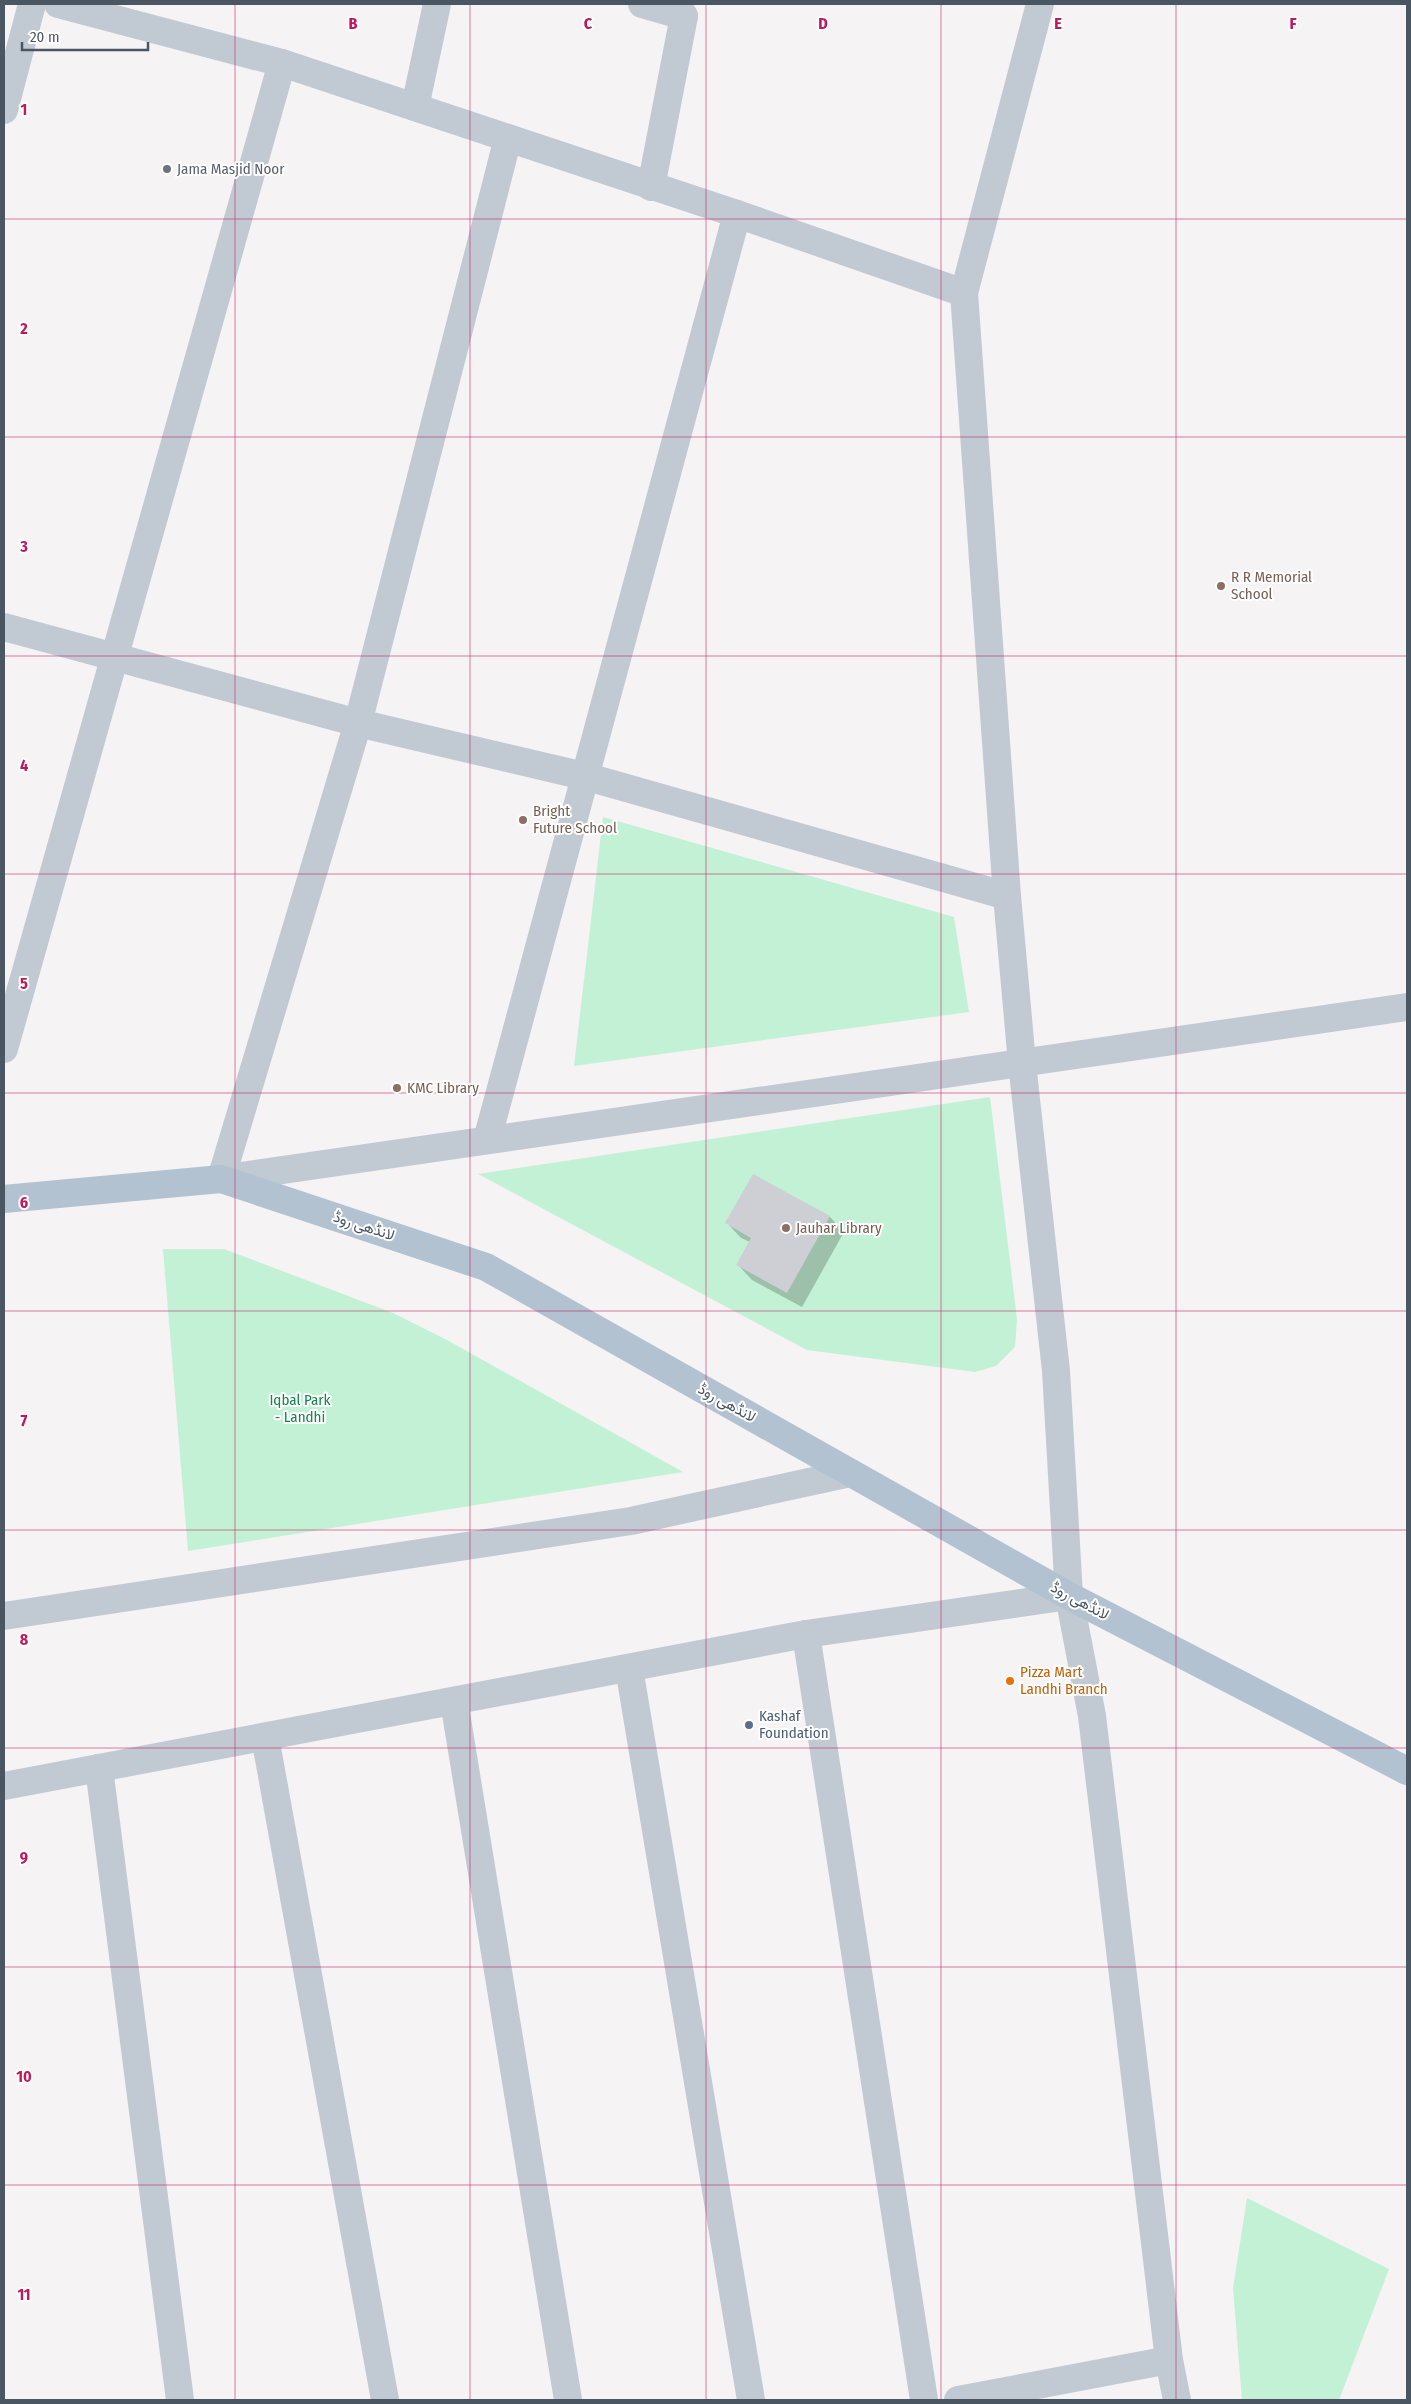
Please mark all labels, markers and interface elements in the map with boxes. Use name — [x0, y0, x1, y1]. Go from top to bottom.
text: B — [349, 14, 358, 33]
text: C — [584, 14, 593, 33]
text: D — [818, 14, 828, 33]
text: E — [1054, 14, 1062, 33]
text: F — [1289, 14, 1297, 33]
scale bar — [22, 20, 149, 52]
text: 20 m — [30, 28, 60, 46]
text: 1 — [21, 100, 27, 119]
place label: Jama Masjid Noor — [177, 160, 285, 178]
marker: Jama Masjid Noor — [161, 163, 173, 175]
text: 2 — [19, 319, 28, 338]
text: 3 — [19, 537, 28, 556]
place label: R R Memorial School — [1231, 568, 1312, 603]
marker: R R Memorial School — [1215, 580, 1227, 592]
text: 4 — [20, 756, 28, 775]
place label: Bright Future School — [533, 802, 617, 837]
marker: Bright Future School — [517, 814, 529, 826]
text: 5 — [20, 974, 28, 993]
place label: KMC Library — [407, 1079, 479, 1097]
marker: KMC Library — [391, 1082, 403, 1094]
text: 6 — [20, 1193, 28, 1212]
street label: لانڈھی روڈ — [331, 1208, 397, 1245]
place label: Jauhar Library — [796, 1219, 882, 1237]
marker: Jauhar Library — [780, 1222, 792, 1234]
street label: لانڈھی روڈ — [695, 1380, 759, 1427]
park label: Iqbal Park - Landhi — [269, 1391, 331, 1426]
text: 7 — [21, 1411, 28, 1430]
street label: لانڈھی روڈ — [1047, 1578, 1112, 1625]
text: 8 — [20, 1630, 29, 1649]
place label: Pizza Mart Landhi Branch — [1020, 1663, 1108, 1698]
marker: Pizza Mart Landhi Branch — [1004, 1675, 1016, 1687]
place label: Kashaf Foundation — [759, 1707, 829, 1742]
marker: Kashaf Foundation — [743, 1719, 755, 1731]
text: 9 — [20, 1848, 28, 1867]
text: 10 — [16, 2067, 32, 2086]
text: 11 — [17, 2285, 31, 2304]

